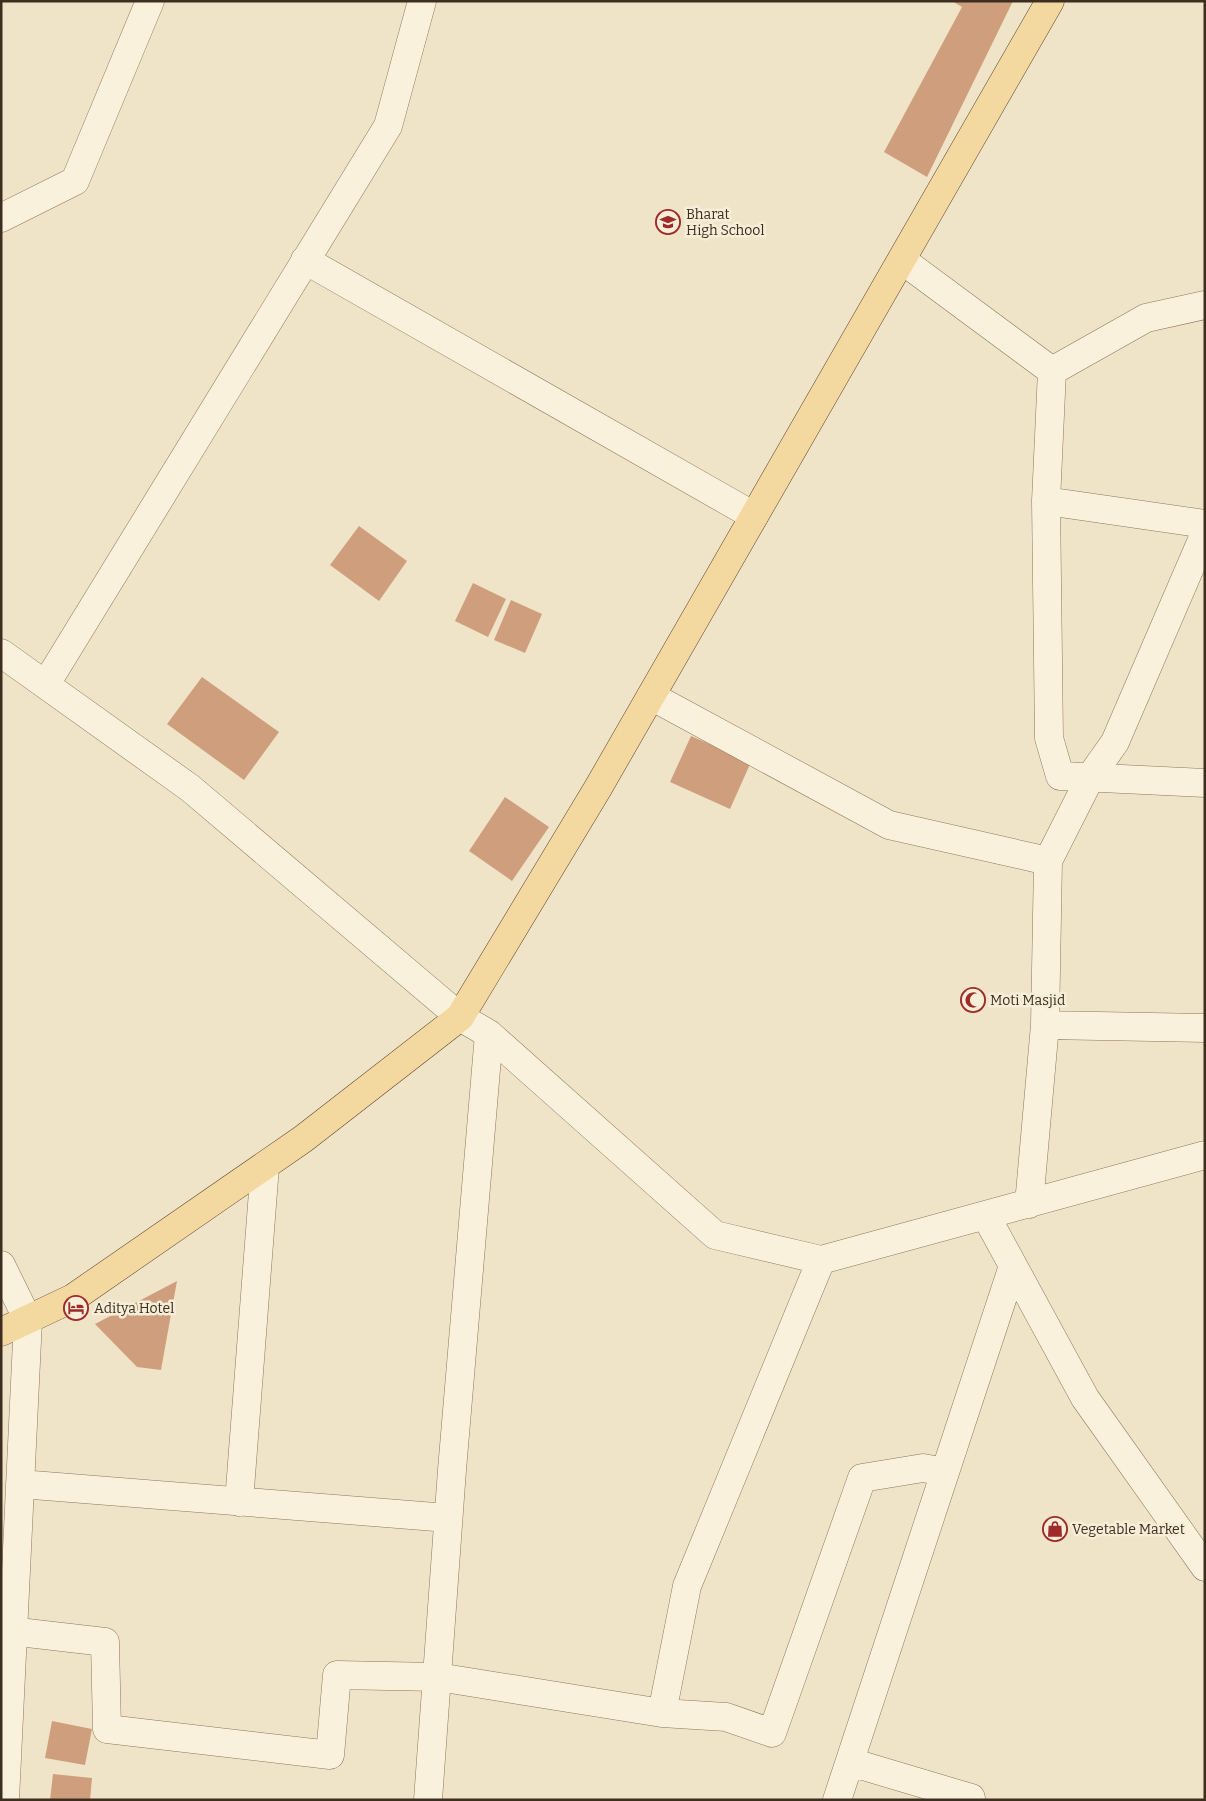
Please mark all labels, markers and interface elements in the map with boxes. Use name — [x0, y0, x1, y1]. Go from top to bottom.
place label: Bharat High School — [686, 206, 764, 239]
school or university icon: Bharat High School — [655, 209, 681, 235]
mosque icon: Moti Masjid — [960, 987, 986, 1013]
place label: Moti Masjid — [990, 992, 1065, 1009]
hotel icon: Aditya Hotel — [63, 1295, 89, 1321]
place label: Aditya Hotel — [94, 1300, 174, 1317]
shop icon: Vegetable Market — [1042, 1516, 1068, 1542]
place label: Vegetable Market — [1072, 1521, 1185, 1538]

